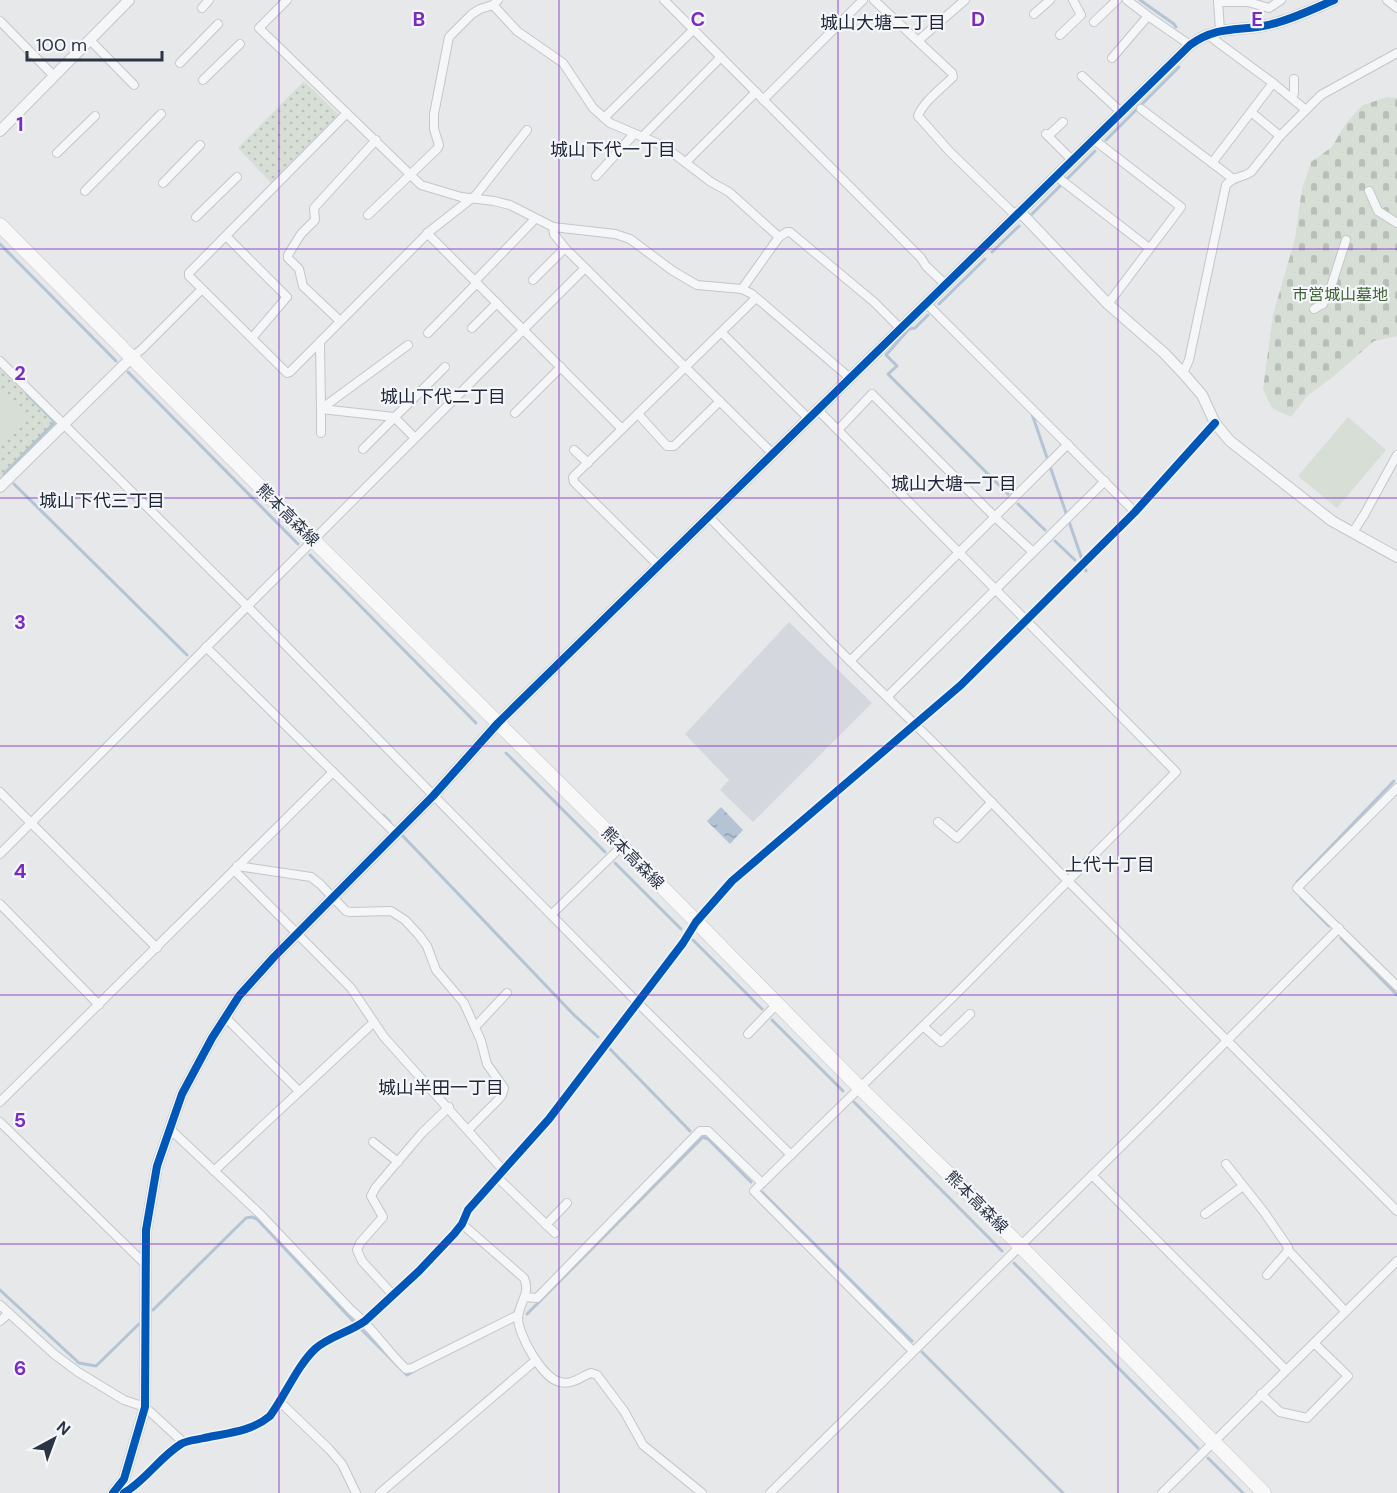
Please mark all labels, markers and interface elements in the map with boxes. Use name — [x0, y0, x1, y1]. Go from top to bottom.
text: B — [413, 6, 425, 32]
text: C — [691, 6, 705, 32]
text: D — [971, 6, 985, 32]
text: E — [1251, 6, 1263, 32]
district label: 城山大塘二丁目 — [820, 11, 946, 35]
scale bar — [27, 24, 162, 62]
text: 100 m — [36, 33, 87, 57]
text: 1 — [16, 111, 24, 137]
district label: 城山下代一丁目 — [550, 138, 676, 162]
park label: 市営城山墓地 — [1292, 284, 1388, 305]
text: 2 — [14, 360, 26, 386]
district label: 城山下代二丁目 — [380, 385, 506, 409]
district label: 城山大塘一丁目 — [891, 472, 1017, 496]
street label: 熊本高森線 — [252, 479, 324, 551]
district label: 城山下代三丁目 — [39, 489, 165, 513]
text: 3 — [14, 609, 26, 635]
street label: 熊本高森線 — [597, 822, 669, 894]
district label: 上代十丁目 — [1065, 853, 1155, 877]
text: 4 — [14, 858, 27, 884]
district label: 城山半田一丁目 — [378, 1076, 504, 1100]
text: 5 — [14, 1107, 26, 1133]
street label: 熊本高森線 — [941, 1166, 1013, 1238]
text: 6 — [14, 1355, 26, 1381]
north arrow — [24, 1409, 84, 1469]
text: N — [52, 1416, 75, 1440]

